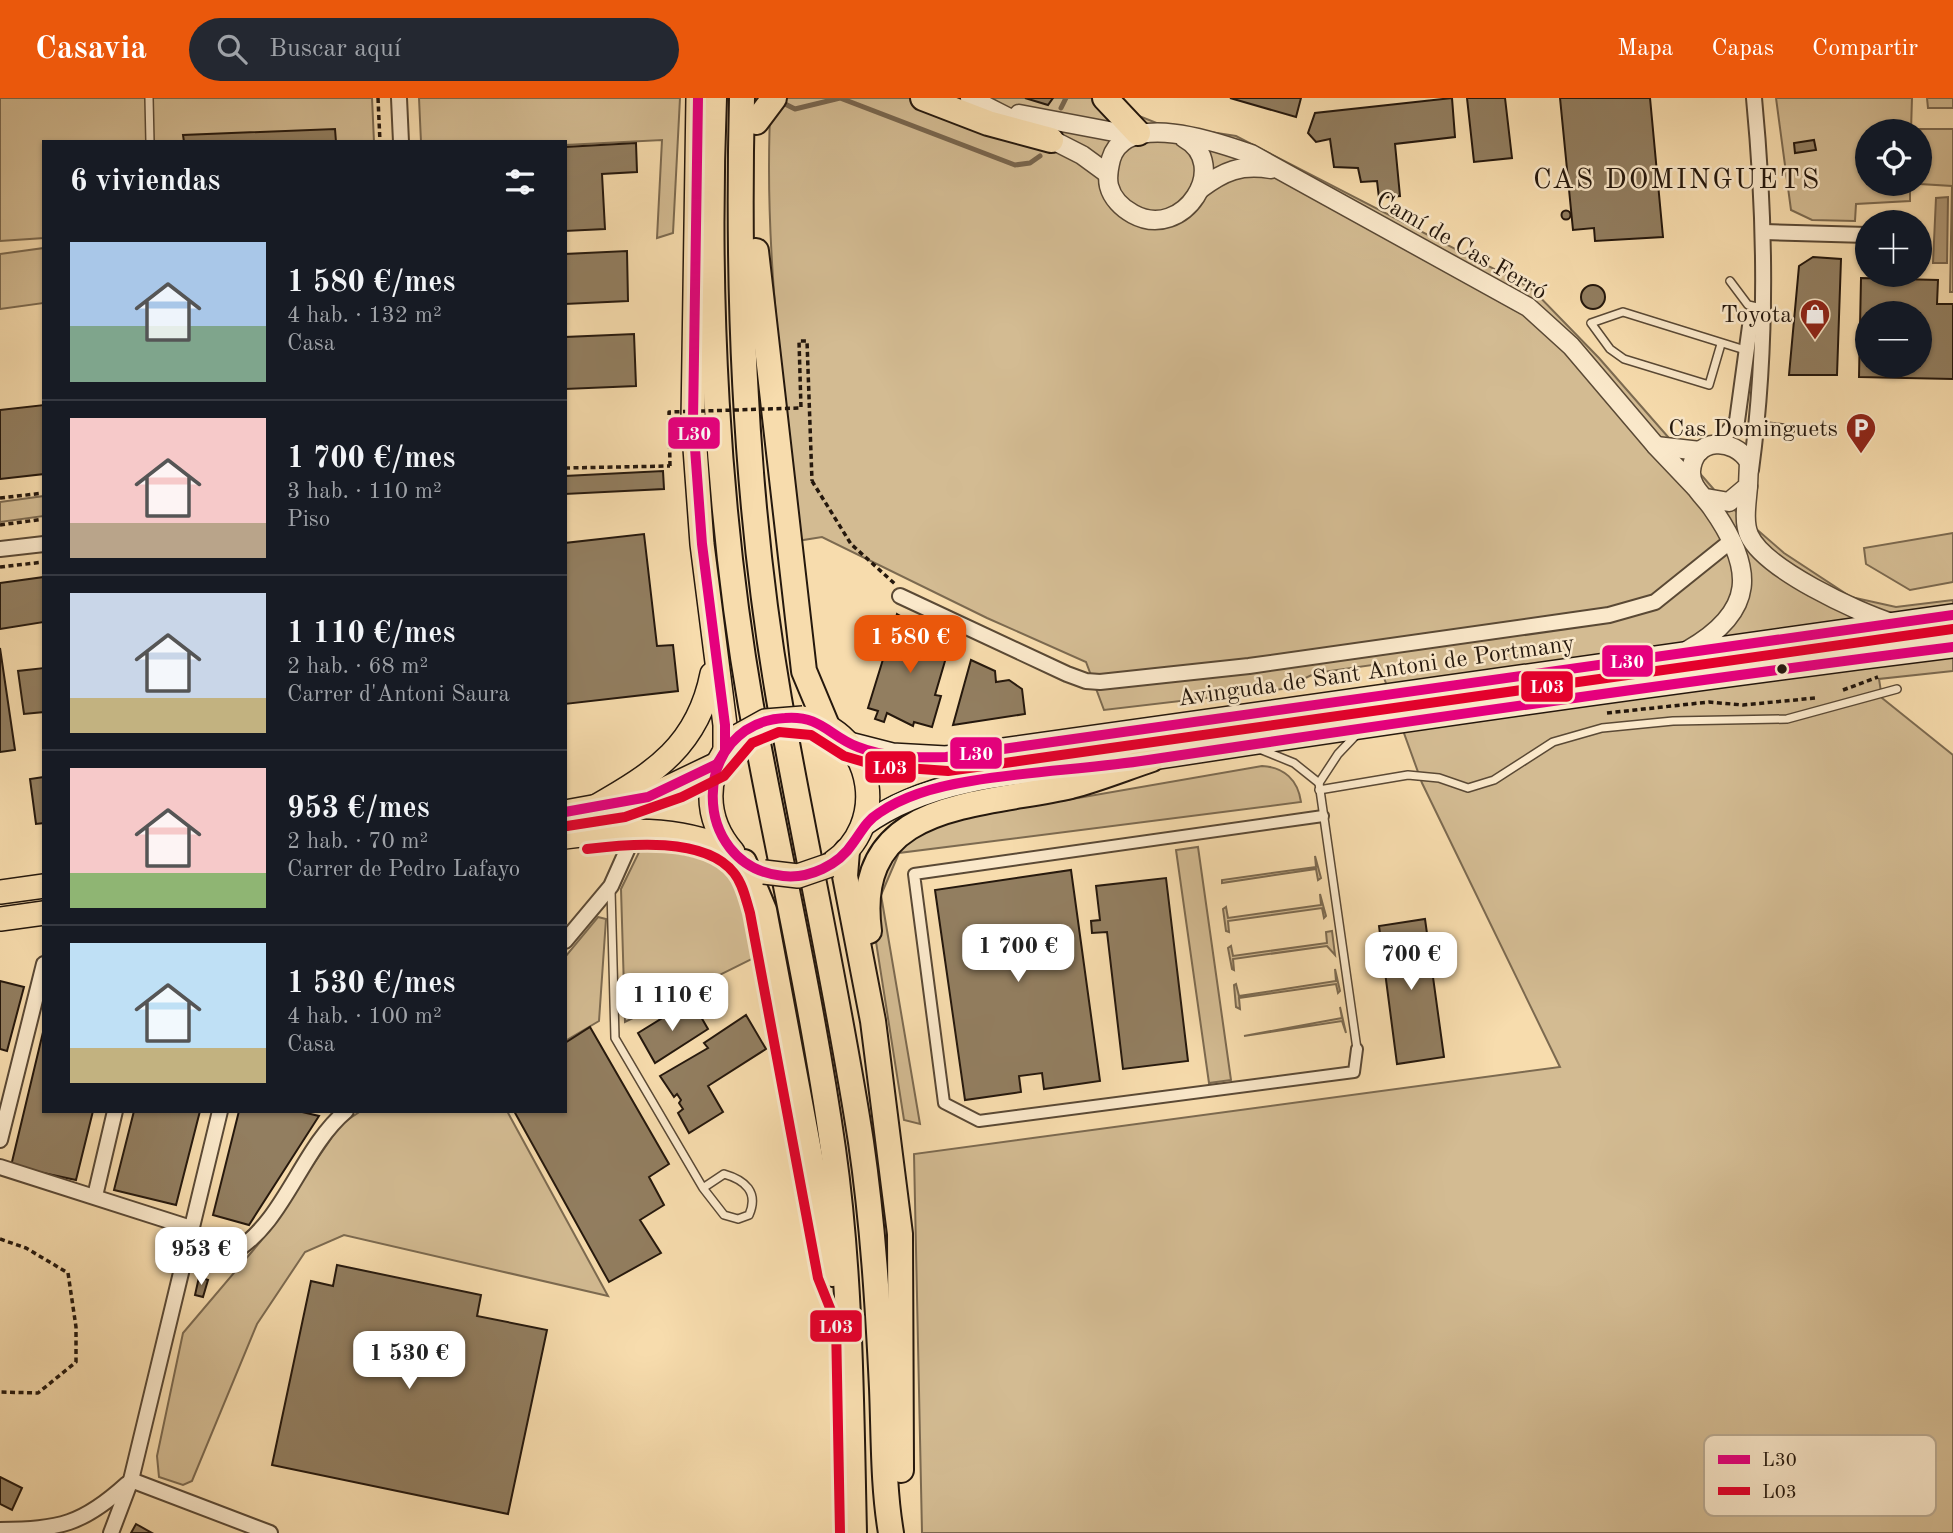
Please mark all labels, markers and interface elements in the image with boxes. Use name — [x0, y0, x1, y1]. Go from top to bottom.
search box — [189, 18, 679, 81]
icon: search — [213, 30, 251, 68]
text: Casavia — [35, 33, 147, 66]
text: Buscar aquí — [269, 36, 401, 62]
text: Mapa — [1617, 37, 1673, 61]
text: Capas — [1711, 37, 1774, 61]
text: Compartir — [1812, 37, 1918, 61]
map controls — [1855, 119, 1932, 378]
button: locate — [1855, 119, 1932, 196]
icon: filters — [501, 163, 539, 201]
text: 6 viviendas — [70, 167, 220, 197]
district label: CAS DOMINGUETS — [1533, 167, 1821, 195]
street label: Camí de Cas Ferró — [1372, 188, 1550, 305]
button: + — [1855, 210, 1932, 287]
text: 1 580 €/mes — [287, 268, 455, 298]
icon: home — [126, 270, 210, 354]
shop icon: Toyota — [1798, 297, 1832, 341]
button: − — [1855, 301, 1932, 378]
text: 4 hab. · 132 m² — [287, 304, 442, 327]
place label: Toyota — [1721, 304, 1792, 328]
text: Casa — [287, 332, 335, 355]
parking icon: Cas Dominguets — [1844, 411, 1878, 455]
line badge: L30 — [667, 416, 721, 450]
place label: Cas Dominguets — [1668, 418, 1838, 442]
text: L30 — [677, 426, 711, 445]
text: 1 700 €/mes — [287, 444, 455, 474]
icon: home — [126, 446, 210, 530]
text: 3 hab. · 110 m² — [287, 480, 442, 503]
text: Piso — [287, 508, 330, 531]
pin: 1 580 € — [845, 616, 975, 675]
text: 1 110 €/mes — [287, 619, 455, 649]
icon: home — [126, 621, 210, 705]
text: 1 580 € — [870, 626, 950, 649]
street label: Avinguda de Sant Antoni de Portmany — [1176, 632, 1577, 712]
line badge: L30 — [1601, 644, 1654, 678]
text: L30 — [1610, 654, 1644, 673]
text: 2 hab. · 68 m² — [287, 655, 428, 678]
unlabelled marker — [1775, 662, 1789, 676]
line badge: L03 — [1520, 670, 1574, 703]
text: L03 — [1530, 679, 1564, 698]
text: Carrer d'Antoni Saura — [287, 683, 510, 706]
line badge: L30 — [949, 736, 1003, 770]
text: L30 — [959, 746, 993, 765]
line badge: L03 — [864, 750, 917, 784]
text: L03 — [873, 760, 907, 779]
text: 953 €/mes — [287, 794, 430, 824]
icon: home — [126, 796, 210, 880]
text: 2 hab. · 70 m² — [287, 830, 428, 853]
text: Carrer de Pedro Lafayo — [287, 858, 520, 881]
pin: 1 700 € — [953, 924, 1083, 984]
pin: 700 € — [1362, 932, 1460, 992]
text: 1 700 € — [978, 935, 1058, 958]
text: 700 € — [1381, 943, 1441, 966]
text: 1 530 €/mes — [287, 969, 455, 999]
icon: home — [126, 971, 210, 1055]
pin: 1 110 € — [607, 974, 737, 1033]
text: 1 110 € — [632, 984, 712, 1007]
text: 4 hab. · 100 m² — [287, 1005, 442, 1028]
text: Casa — [287, 1033, 335, 1056]
pin: 953 € — [152, 1228, 250, 1287]
text: 953 € — [171, 1238, 231, 1261]
line badge: L03 — [809, 1309, 863, 1343]
text: L03 — [819, 1319, 853, 1338]
pin: 1 530 € — [344, 1332, 474, 1391]
text: 1 530 € — [369, 1342, 449, 1365]
legend — [1704, 1435, 1936, 1516]
text: L30 — [1762, 1452, 1797, 1471]
text: L03 — [1762, 1484, 1797, 1503]

